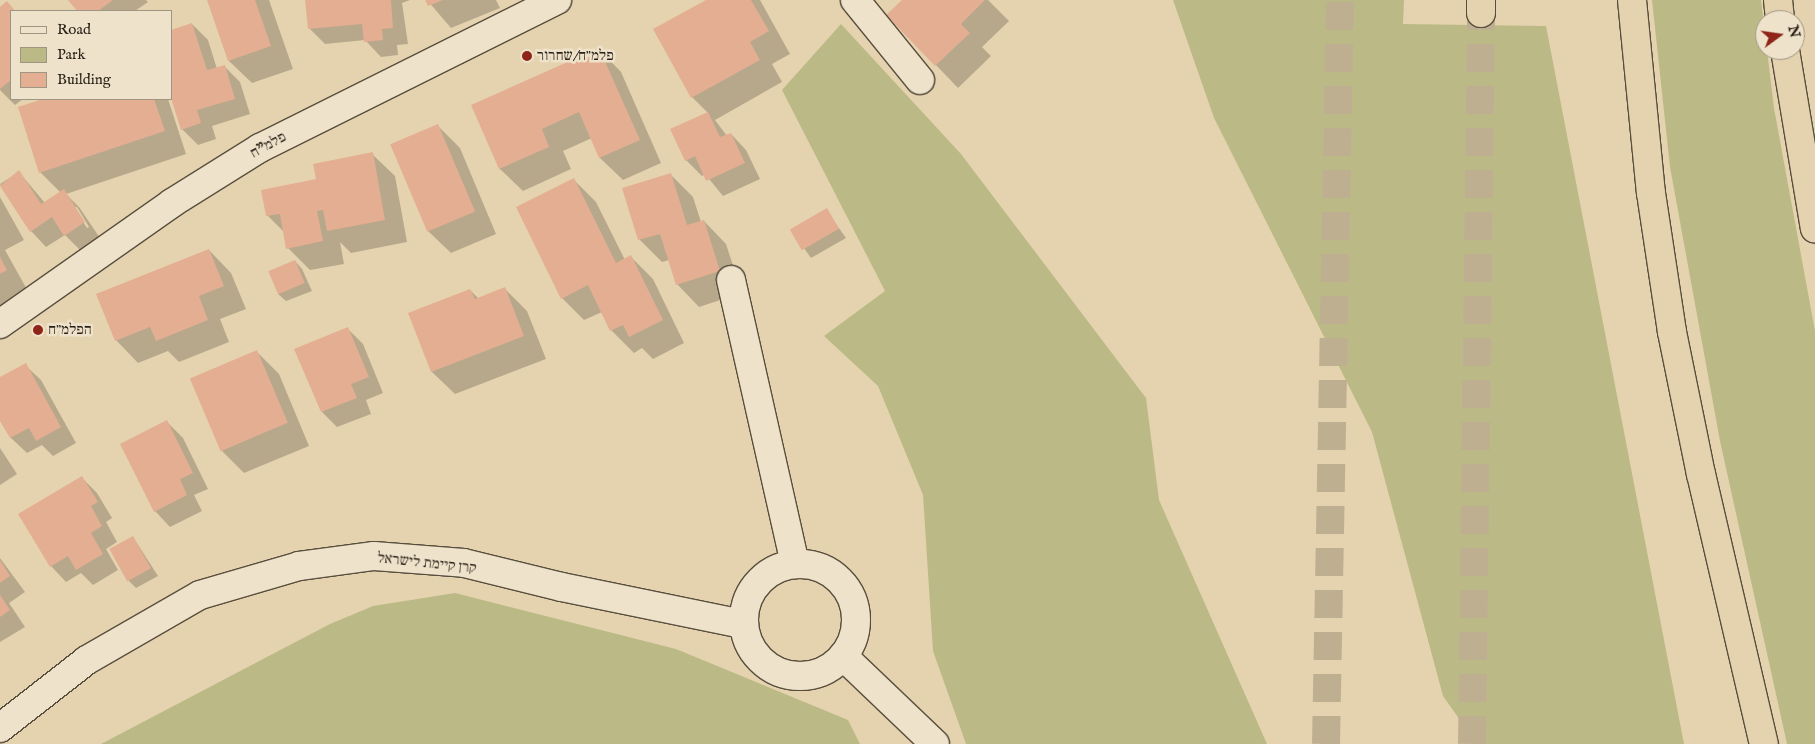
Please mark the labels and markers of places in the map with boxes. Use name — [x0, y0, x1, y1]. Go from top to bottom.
place label: פלמ״ח/שחרור — [537, 47, 614, 65]
marker: פלמ״ח/שחרור — [521, 50, 533, 62]
place label: הפלמ״ח — [48, 321, 92, 339]
marker: הפלמ״ח — [32, 324, 44, 336]

